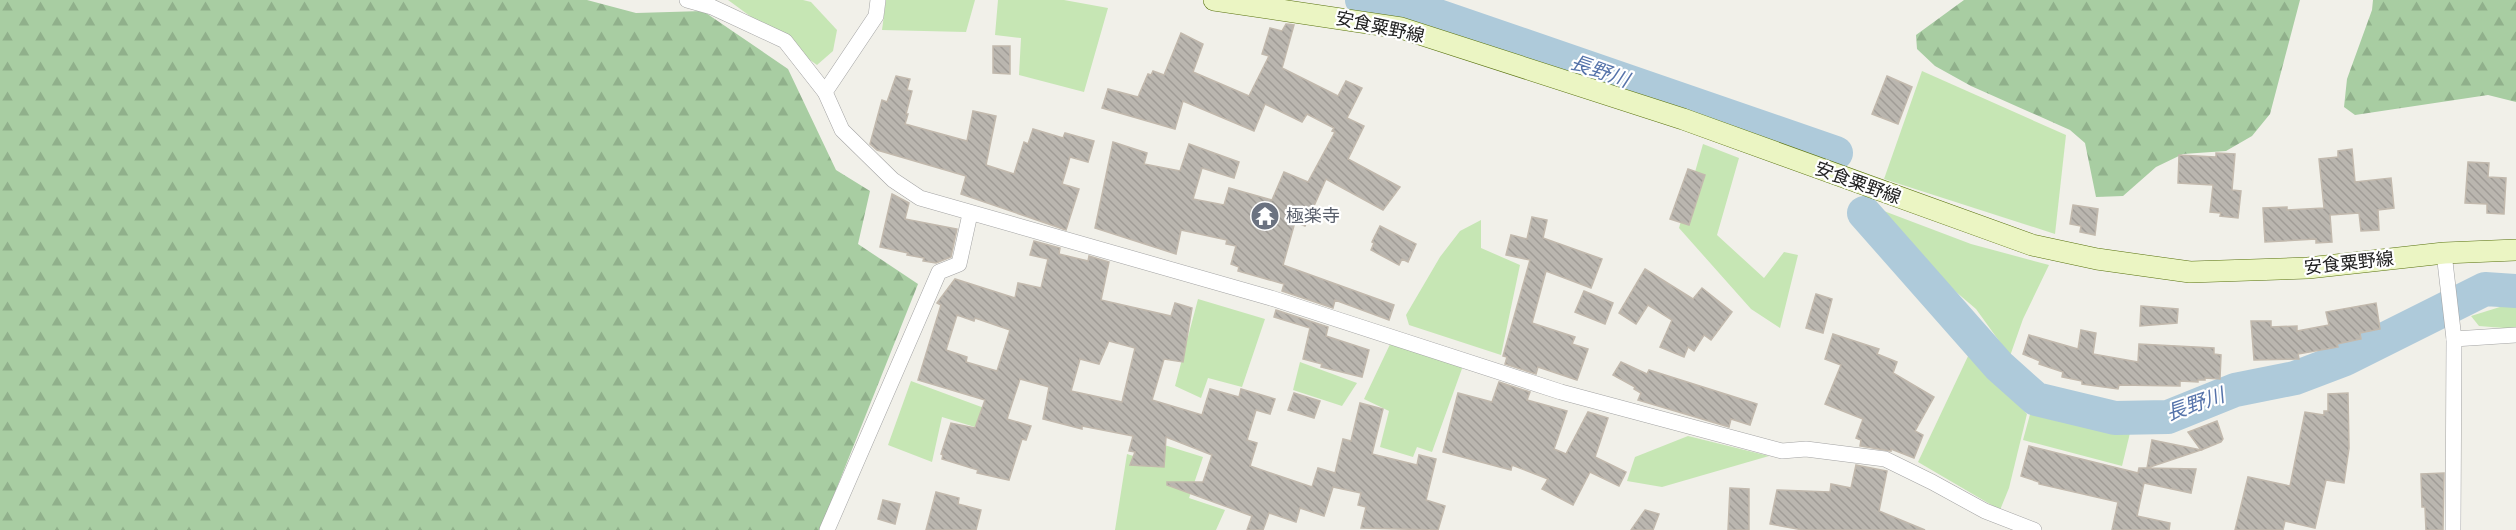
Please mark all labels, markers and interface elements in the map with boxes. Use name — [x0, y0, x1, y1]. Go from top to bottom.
street label: 安食粟野線 — [1333, 5, 1427, 48]
water label: 長野川 — [1567, 48, 1635, 94]
street label: 安食粟野線 — [1812, 155, 1905, 210]
temple icon: 極楽寺 — [1249, 200, 1281, 232]
place label: 極楽寺 — [1286, 203, 1340, 228]
street label: 安食粟野線 — [2303, 245, 2395, 280]
water label: 長野川 — [2162, 380, 2229, 426]

